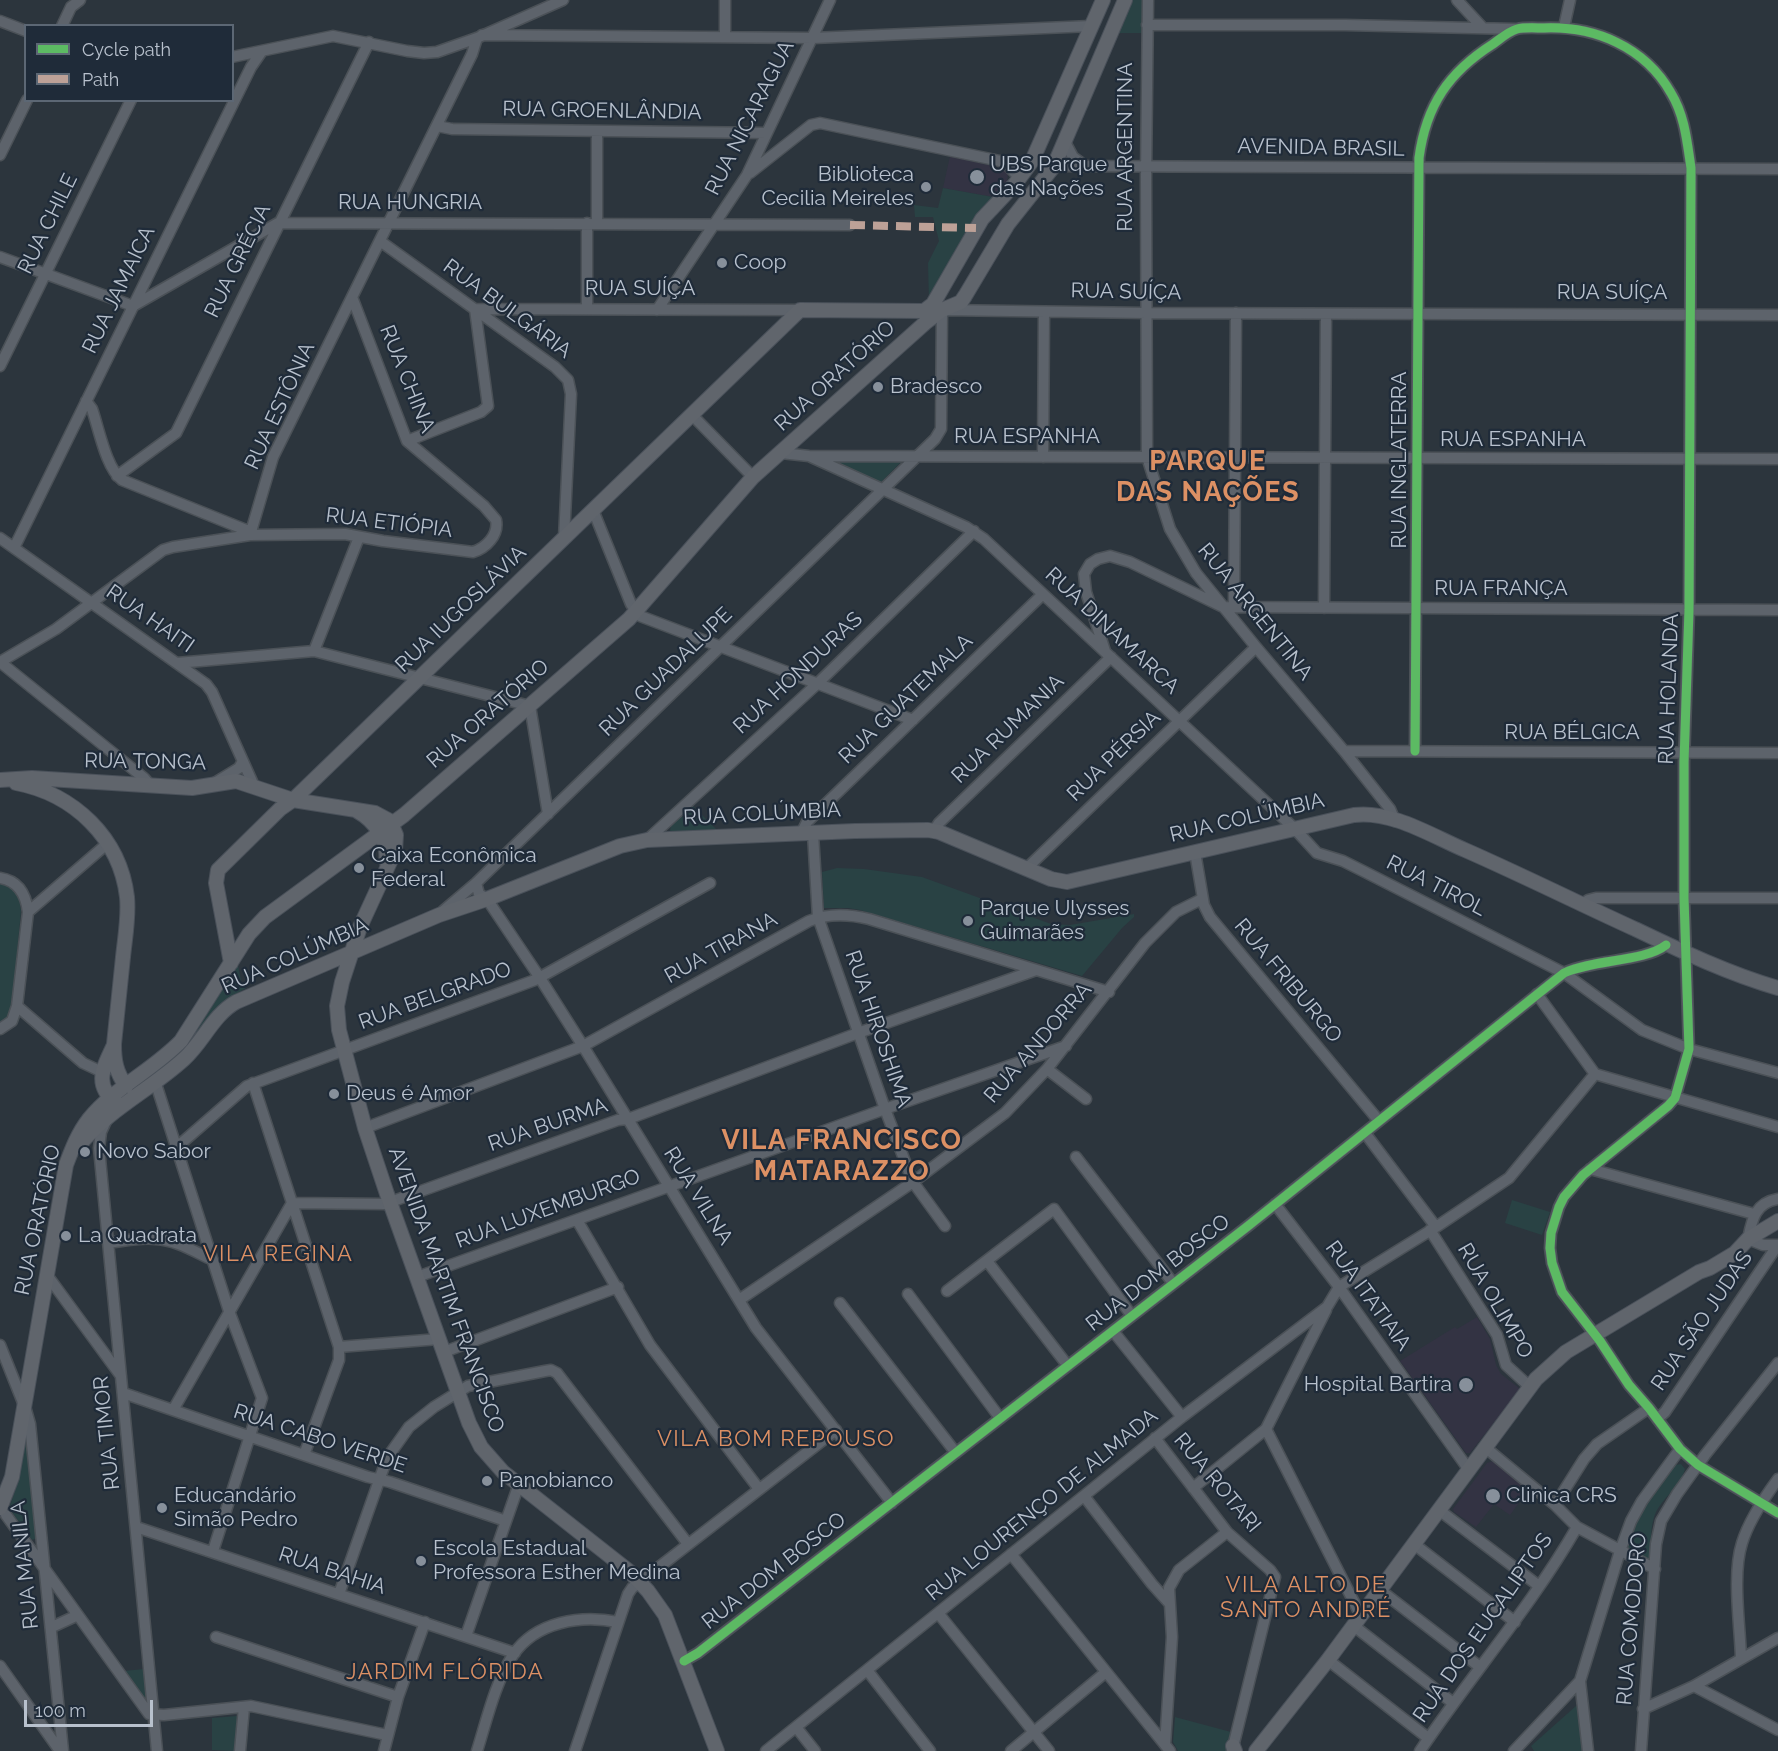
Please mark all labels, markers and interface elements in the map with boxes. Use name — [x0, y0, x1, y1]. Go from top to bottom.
legend — [24, 24, 234, 102]
street label: RUA NICARAGUA — [700, 37, 800, 199]
text: Cycle path — [82, 39, 171, 60]
street label: RUA ARGENTINA — [1113, 63, 1139, 231]
text: Path — [82, 69, 119, 90]
street label: RUA GROENLÂNDIA — [502, 97, 702, 125]
street label: AVENIDA BRASIL — [1237, 134, 1405, 162]
place label: UBS Parque das Nações — [990, 152, 1107, 202]
place label: Biblioteca Cecilia Meireles — [761, 162, 914, 212]
marker: UBS Parque das Nações — [968, 168, 986, 186]
street label: RUA CHILE — [13, 170, 83, 278]
marker: Biblioteca Cecilia Meireles — [919, 180, 933, 194]
street label: RUA HUNGRIA — [338, 190, 482, 216]
street label: RUA GRÉCIA — [200, 200, 276, 322]
street label: RUA JAMAICA — [77, 222, 161, 358]
place label: Coop — [734, 250, 786, 276]
street label: RUA BULGÁRIA — [438, 254, 576, 364]
marker: Coop — [715, 256, 729, 270]
street label: RUA SUÍÇA — [585, 276, 695, 302]
street label: RUA SUÍÇA — [1070, 278, 1182, 306]
street label: RUA SUÍÇA — [1557, 280, 1667, 306]
street label: RUA ORATÓRIO — [770, 315, 900, 437]
street label: RUA CHINA — [374, 321, 440, 437]
street label: RUA ESTÔNIA — [240, 338, 320, 474]
street label: RUA INGLATERRA — [1387, 371, 1413, 549]
place label: Bradesco — [890, 374, 982, 400]
marker: Bradesco — [871, 380, 885, 394]
street label: RUA ESPANHA — [954, 424, 1100, 450]
street label: RUA ESPANHA — [1440, 427, 1586, 453]
district label: PARQUE DAS NAÇÕES — [1116, 446, 1300, 509]
street label: RUA ETIÓPIA — [324, 503, 454, 543]
street label: RUA ARGENTINA — [1192, 538, 1318, 686]
street label: RUA IUGOSLÁVIA — [390, 540, 532, 678]
street label: RUA DINAMARCA — [1040, 563, 1184, 699]
street label: RUA FRANÇA — [1434, 576, 1568, 602]
street label: RUA HAITI — [101, 580, 199, 658]
street label: RUA GUADALUPE — [594, 602, 738, 742]
street label: RUA HONDURAS — [728, 607, 868, 739]
street label: RUA HOLANDA — [1654, 613, 1684, 765]
street label: RUA GUATEMALA — [834, 629, 978, 769]
street label: RUA ORATÓRIO — [422, 654, 554, 774]
street label: RUA RUMANIA — [947, 669, 1069, 789]
street label: RUA PÉRSIA — [1062, 705, 1166, 807]
street label: RUA BÉLGICA — [1504, 720, 1640, 746]
street label: RUA TONGA — [84, 748, 206, 776]
street label: RUA COLÚMBIA — [1167, 788, 1327, 848]
street label: RUA COLÚMBIA — [683, 797, 841, 831]
place label: Caixa Econômica Federal — [371, 843, 537, 893]
street label: RUA TIROL — [1382, 850, 1490, 922]
marker: Caixa Econômica Federal — [352, 861, 366, 875]
place label: Parque Ulysses Guimarães — [980, 896, 1130, 946]
street label: RUA TIRANA — [660, 907, 782, 989]
street label: RUA COLÚMBIA — [218, 912, 372, 1000]
marker: Parque Ulysses Guimarães — [961, 914, 975, 928]
street label: RUA FRIBURGO — [1229, 914, 1347, 1048]
street label: RUA HIROSHIMA — [839, 947, 917, 1111]
street label: RUA BELGRADO — [355, 957, 515, 1035]
street label: RUA ANDORRA — [979, 978, 1097, 1108]
place label: Deus é Amor — [346, 1081, 472, 1107]
marker: Deus é Amor — [327, 1087, 341, 1101]
street label: RUA BURMA — [485, 1093, 611, 1157]
district label: VILA FRANCISCO MATARAZZO — [721, 1125, 963, 1188]
place label: Novo Sabor — [97, 1139, 211, 1165]
street label: RUA ORATÓRIO — [10, 1142, 66, 1298]
street label: RUA VILNA — [658, 1142, 738, 1250]
street label: AVENIDA MARTIM FRANCISCO — [382, 1144, 510, 1436]
marker: Novo Sabor — [78, 1145, 92, 1159]
street label: RUA LUXEMBURGO — [452, 1164, 644, 1254]
street label: RUA DOM BOSCO — [1081, 1209, 1235, 1337]
place label: La Quadrata — [78, 1223, 197, 1249]
marker: La Quadrata — [59, 1229, 73, 1243]
street label: RUA ITATIAIA — [1320, 1236, 1416, 1356]
street label: RUA OLIMPO — [1452, 1239, 1538, 1363]
district label: VILA REGINA — [203, 1241, 353, 1267]
street label: RUA SÃO JUDAS — [1646, 1246, 1758, 1396]
place label: Hospital Bartira — [1304, 1372, 1452, 1398]
street label: RUA TIMOR — [88, 1375, 126, 1491]
marker: Hospital Bartira — [1457, 1376, 1475, 1394]
street label: RUA CABO VERDE — [230, 1399, 410, 1479]
street label: RUA LOURENÇO DE ALMADA — [921, 1404, 1163, 1606]
district label: VILA BOM REPOUSO — [657, 1426, 895, 1452]
street label: RUA ROTARI — [1168, 1428, 1266, 1538]
place label: Panobianco — [499, 1468, 613, 1494]
marker: Panobianco — [480, 1474, 494, 1488]
place label: Educandário Simão Pedro — [174, 1483, 298, 1533]
place label: Clinica CRS — [1506, 1483, 1617, 1509]
marker: Clinica CRS — [1484, 1487, 1502, 1505]
street label: RUA MANILA — [6, 1500, 44, 1630]
marker: Educandário Simão Pedro — [155, 1501, 169, 1515]
street label: RUA DOM BOSCO — [697, 1507, 851, 1635]
street label: RUA DOS EUCALIPTOS — [1408, 1528, 1558, 1728]
street label: RUA COMODORO — [1612, 1532, 1652, 1706]
place label: Escola Estadual Professora Esther Medina — [433, 1536, 680, 1586]
street label: RUA BAHIA — [275, 1542, 389, 1600]
marker: Escola Estadual Professora Esther Medina — [414, 1554, 428, 1568]
district label: VILA ALTO DE SANTO ANDRÉ — [1220, 1572, 1392, 1624]
district label: JARDIM FLÓRIDA — [346, 1659, 544, 1685]
scale bar — [27, 1688, 156, 1726]
text: 100 m — [35, 1700, 86, 1721]

